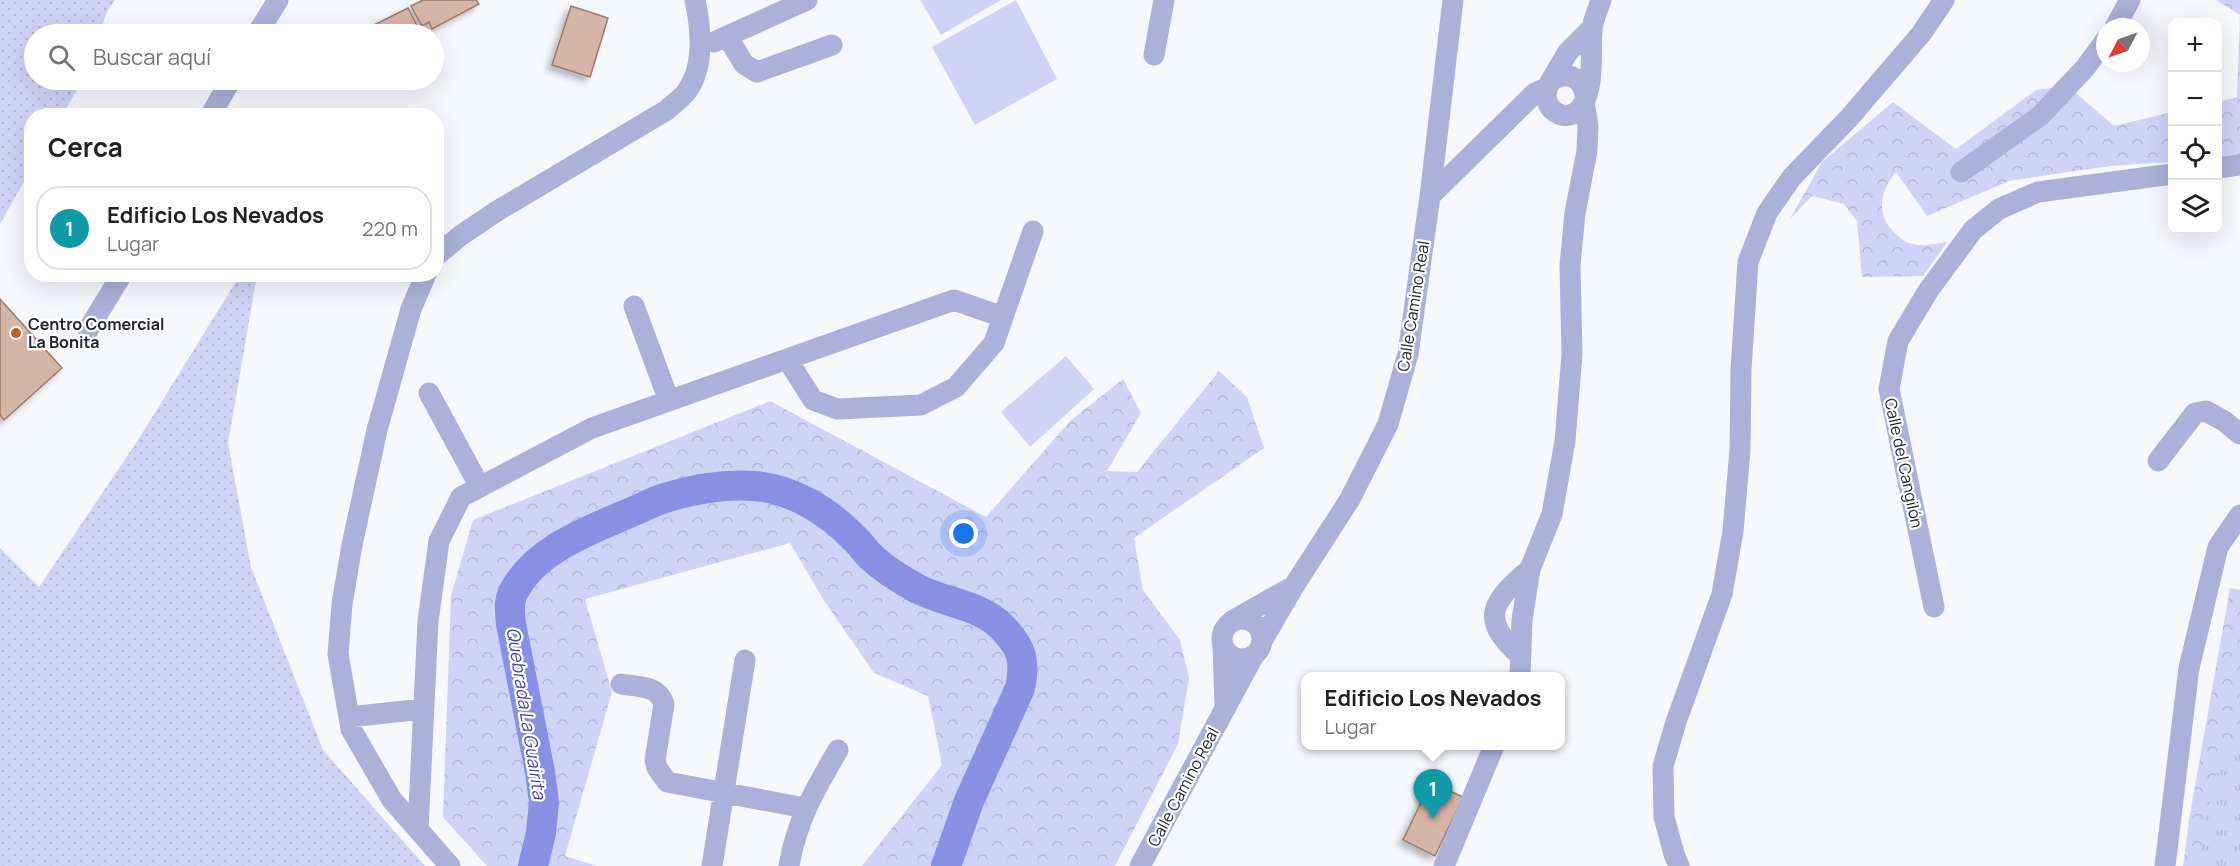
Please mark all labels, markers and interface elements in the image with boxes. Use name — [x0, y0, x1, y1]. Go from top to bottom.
north arrow — [2096, 18, 2150, 72]
map controls — [2168, 18, 2222, 234]
button: + — [2168, 18, 2222, 72]
search box — [24, 24, 444, 90]
icon: search — [45, 41, 78, 74]
text: Buscar aquí — [93, 42, 211, 72]
button: − — [2168, 72, 2222, 126]
button: locate — [2168, 126, 2222, 180]
text: Cerca — [48, 129, 123, 165]
button: layers — [2168, 180, 2222, 234]
text: Edificio Los Nevados — [107, 200, 324, 230]
text: 1 — [65, 215, 74, 242]
text: 220 m — [362, 215, 418, 242]
text: Lugar — [107, 230, 159, 257]
street label: Calle Camino Real — [1392, 239, 1434, 373]
place label: Centro Comercial La Bonita — [28, 313, 164, 353]
marker: Centro Comercial La Bonita — [9, 326, 23, 340]
street label: Calle del Cangilón — [1880, 396, 1928, 530]
your location — [949, 519, 978, 548]
water label: Quebrada La Guairita — [502, 625, 553, 802]
popup — [1301, 672, 1565, 750]
text: Edificio Los Nevados — [1325, 683, 1541, 713]
text: Lugar — [1325, 713, 1377, 740]
street label: Calle Camino Real — [1142, 724, 1224, 850]
pin: 1 — [1414, 770, 1452, 819]

